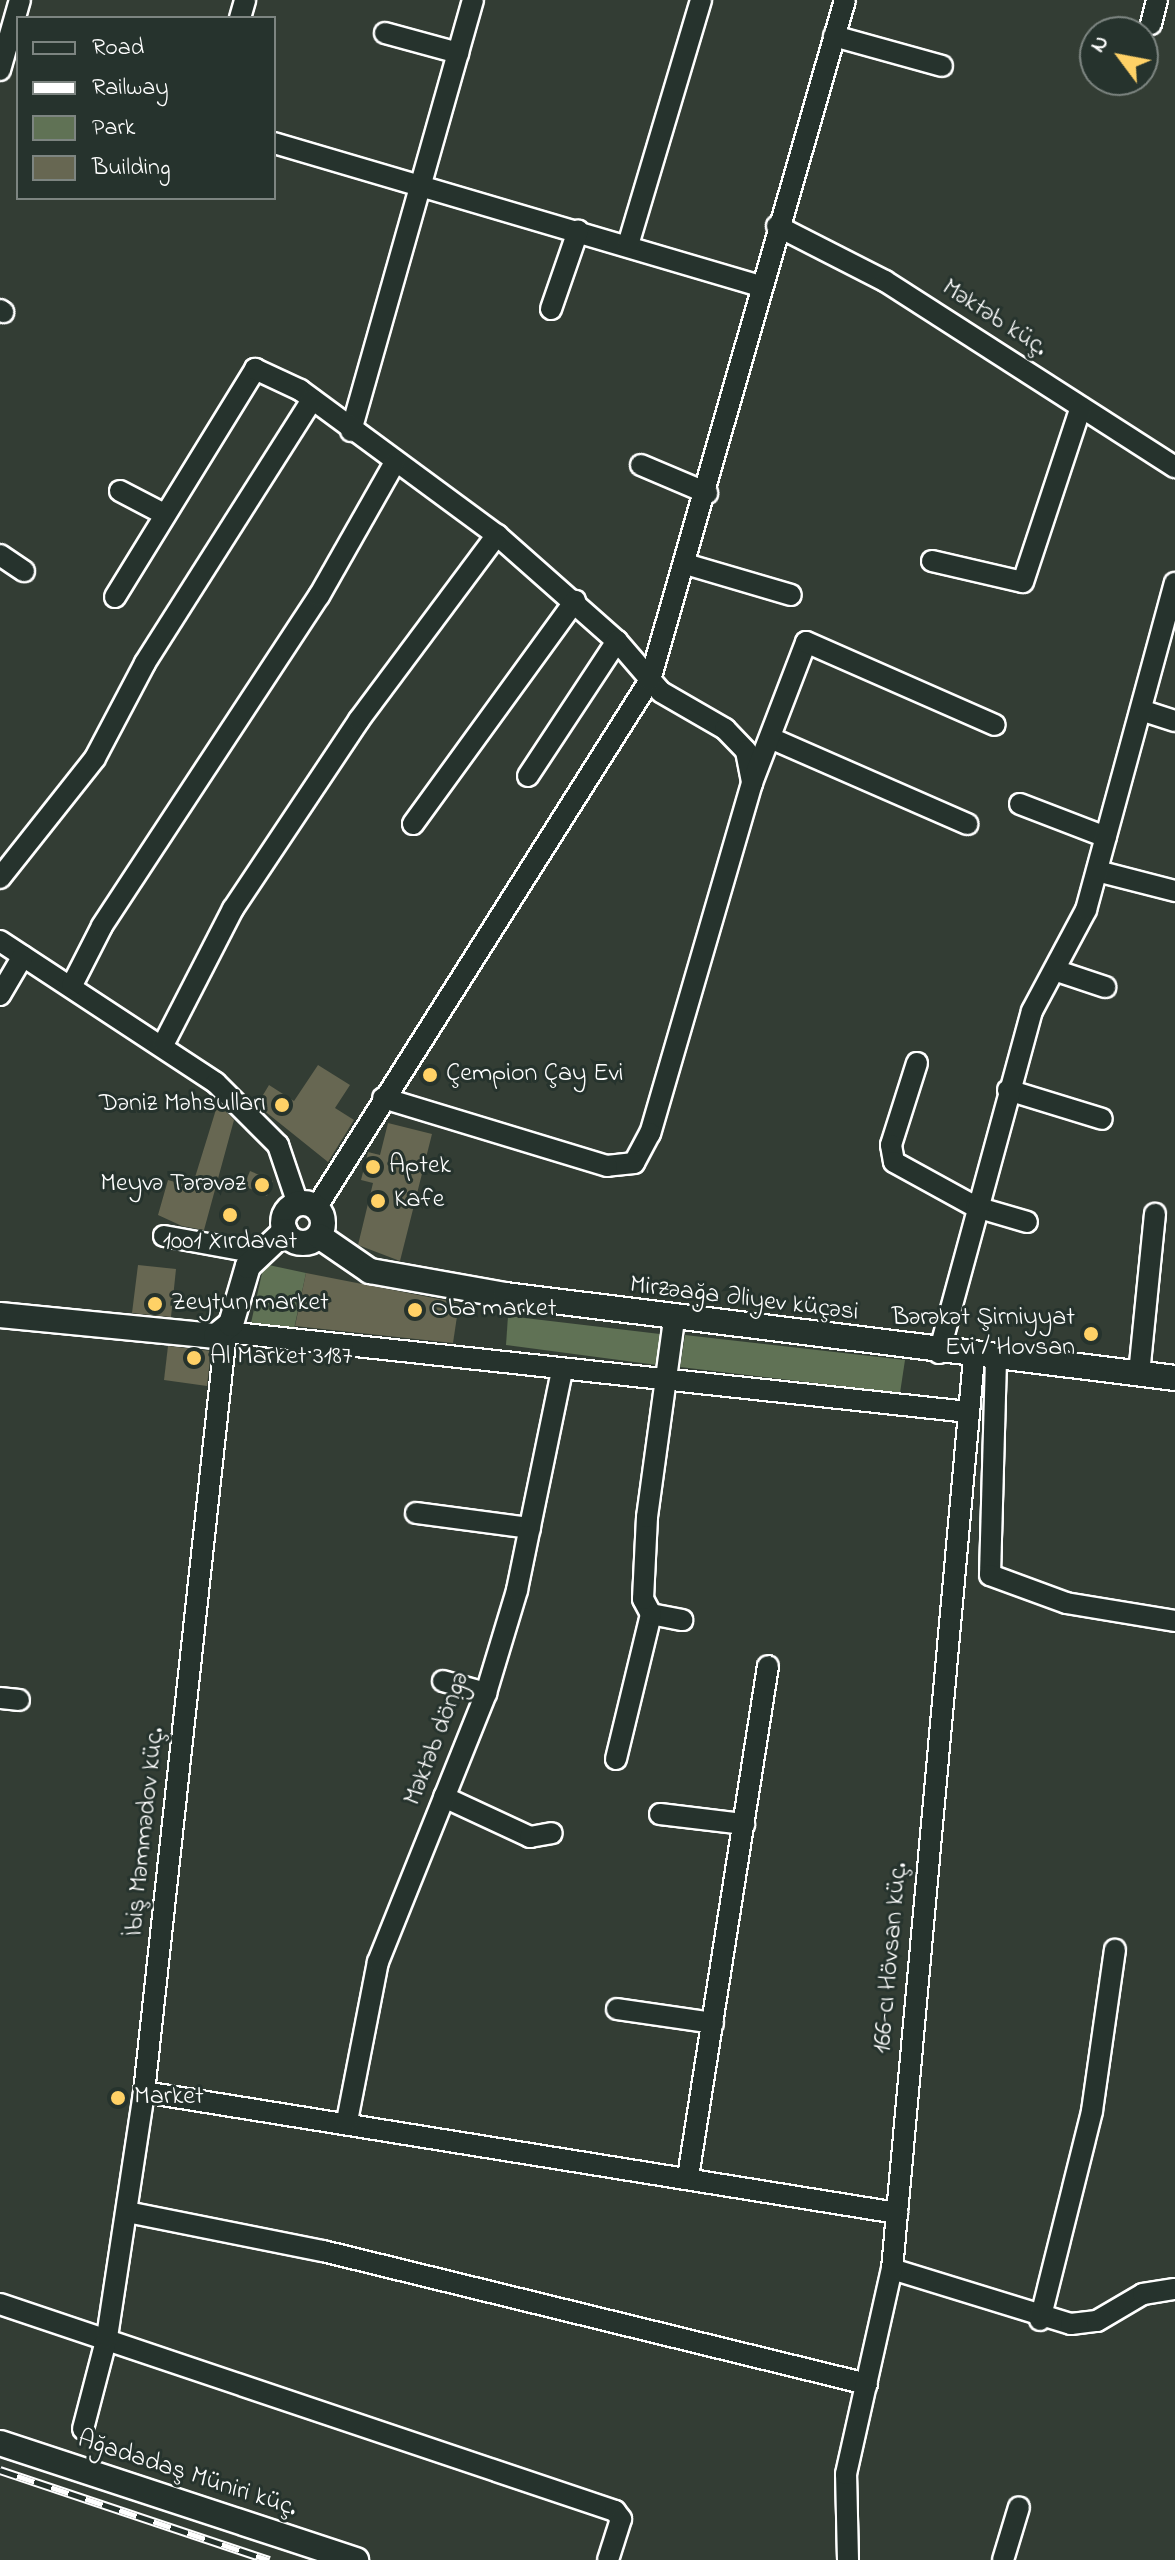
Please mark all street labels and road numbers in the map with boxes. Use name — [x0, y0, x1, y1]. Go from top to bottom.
street label: Məktəb küç. — [935, 273, 1053, 365]
street label: Mirzəağa Əliyev küçəsi — [628, 1270, 860, 1330]
street label: Məktəb döngə — [398, 1668, 478, 1810]
street label: İbiş Məmmədov küç. — [119, 1726, 173, 1938]
street label: 166-cı Hövsan küç. — [868, 1861, 916, 2055]
street label: Ağadadaş Müniri küç. — [73, 2425, 301, 2525]

